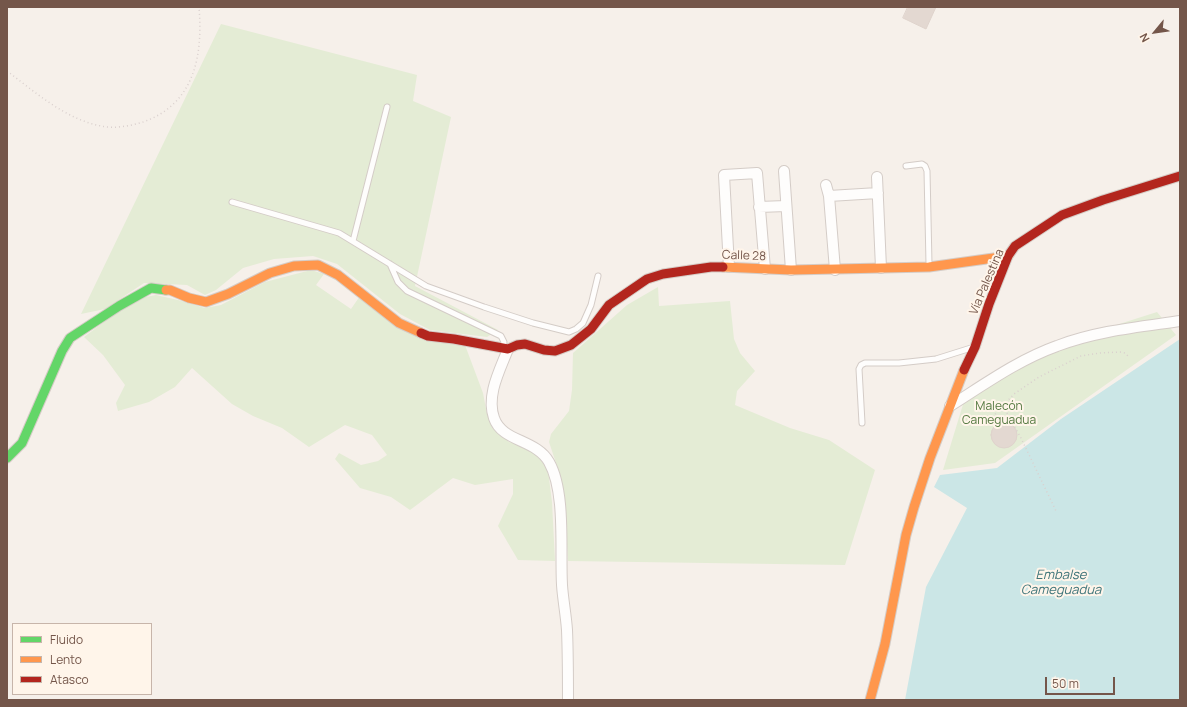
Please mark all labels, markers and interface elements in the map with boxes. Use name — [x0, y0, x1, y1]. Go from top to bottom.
north arrow — [1135, 12, 1175, 52]
text: N — [1136, 31, 1153, 45]
street label: Vía Palestina — [967, 247, 1007, 317]
street label: Calle 28 — [722, 248, 766, 264]
park label: Malecón Cameguadua — [962, 400, 1036, 428]
water label: Embalse Cameguadua — [1021, 567, 1101, 598]
legend — [12, 623, 152, 695]
text: Fluido — [50, 631, 83, 648]
text: Lento — [50, 651, 82, 668]
scale bar — [1047, 669, 1117, 695]
text: Atasco — [50, 671, 89, 688]
text: 50 m — [1052, 675, 1079, 692]

